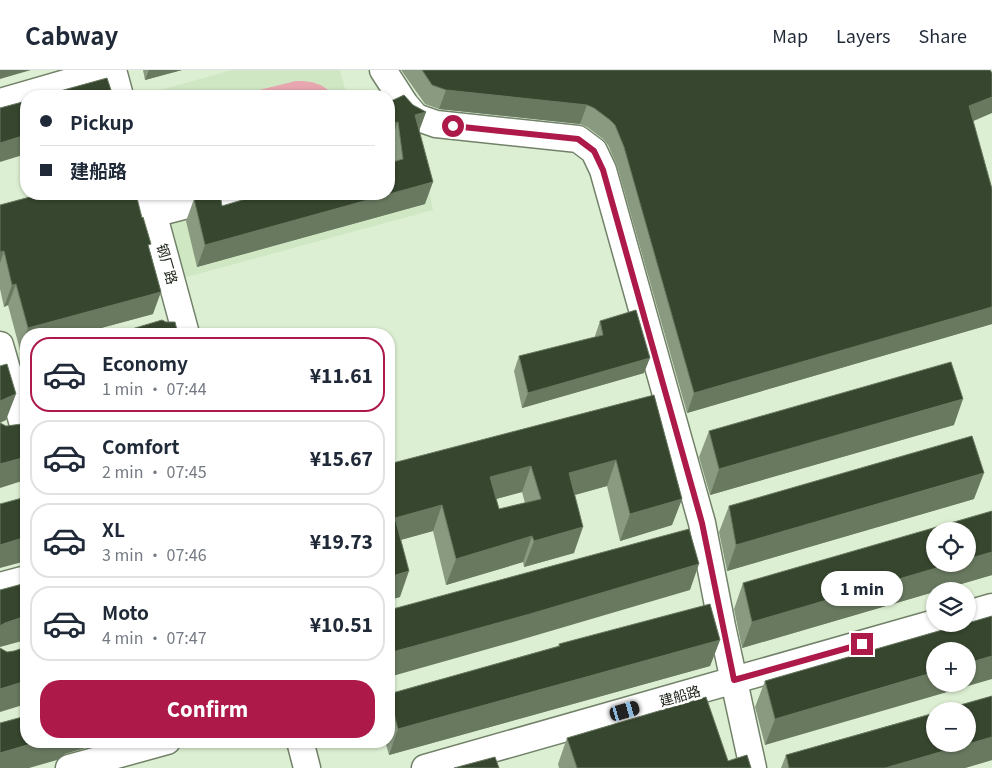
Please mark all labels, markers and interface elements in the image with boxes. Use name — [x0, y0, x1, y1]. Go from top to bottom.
text: Cabway — [25, 17, 118, 52]
text: Map — [772, 22, 808, 48]
text: Layers — [836, 22, 891, 48]
text: Share — [919, 22, 967, 48]
text: Pickup — [70, 108, 134, 135]
route start — [442, 115, 464, 137]
text: 建船路 — [70, 156, 127, 183]
street label: 钢厂路 — [153, 241, 183, 287]
text: Economy — [102, 349, 188, 376]
icon: car — [42, 352, 87, 397]
text: ¥11.61 — [310, 361, 373, 388]
text: 1 min · 07:44 — [102, 376, 207, 400]
text: Comfort — [102, 432, 180, 459]
icon: car — [42, 435, 87, 480]
text: ¥15.67 — [310, 444, 373, 471]
text: 2 min · 07:45 — [102, 459, 207, 483]
text: XL — [102, 515, 125, 542]
icon: car — [42, 518, 87, 563]
map controls — [926, 522, 976, 752]
button: locate — [926, 522, 976, 572]
text: ¥19.73 — [310, 527, 373, 554]
text: 3 min · 07:46 — [102, 542, 207, 566]
callout: 1 min — [821, 572, 903, 606]
text: 1 min — [840, 576, 884, 600]
button: layers — [926, 582, 976, 632]
text: Moto — [102, 598, 149, 625]
icon: car — [42, 601, 87, 646]
text: ¥10.51 — [310, 610, 373, 637]
text: 4 min · 07:47 — [102, 625, 207, 649]
route end — [851, 633, 873, 655]
button: + — [926, 642, 976, 692]
button: Confirm — [40, 680, 375, 738]
street label: 建船路 — [657, 680, 703, 710]
car — [608, 700, 641, 722]
button: − — [926, 702, 976, 752]

